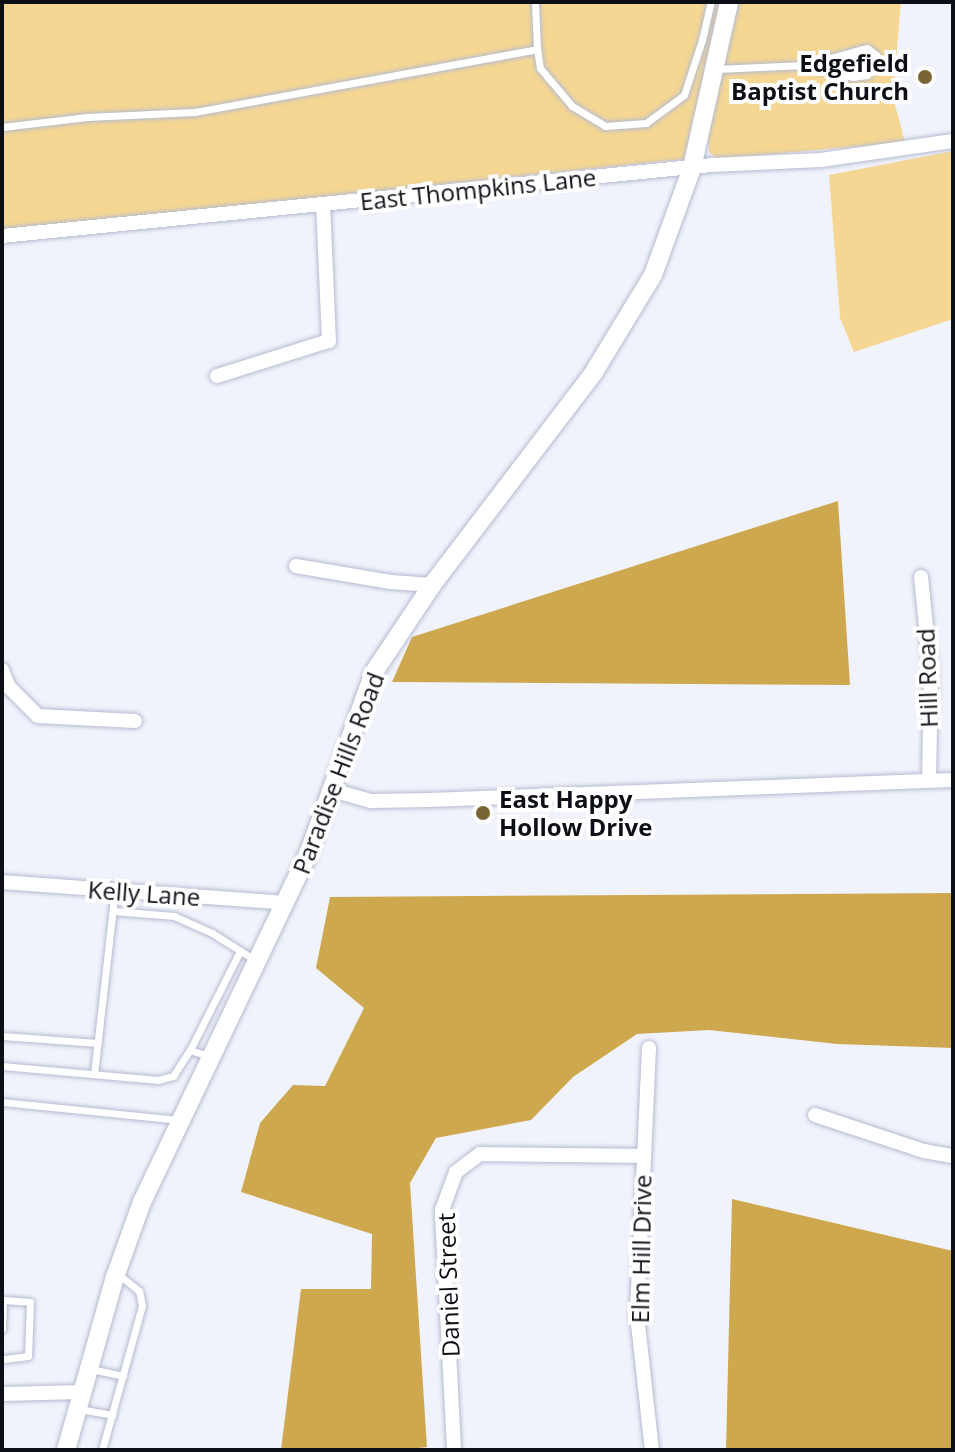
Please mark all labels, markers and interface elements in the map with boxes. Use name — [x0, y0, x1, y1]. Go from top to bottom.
place label: Edgefield Baptist Church — [731, 49, 909, 105]
marker: Edgefield Baptist Church — [916, 68, 934, 86]
street label: East Thompkins Lane — [358, 162, 598, 216]
street label: Hill Road — [911, 628, 943, 728]
street label: Paradise Hills Road — [286, 668, 390, 878]
place label: East Happy Hollow Drive — [499, 785, 652, 841]
marker: East Happy Hollow Drive — [474, 804, 492, 822]
street label: Kelly Lane — [87, 875, 201, 911]
street label: Elm Hill Drive — [625, 1174, 657, 1324]
street label: Daniel Street — [431, 1212, 465, 1358]

